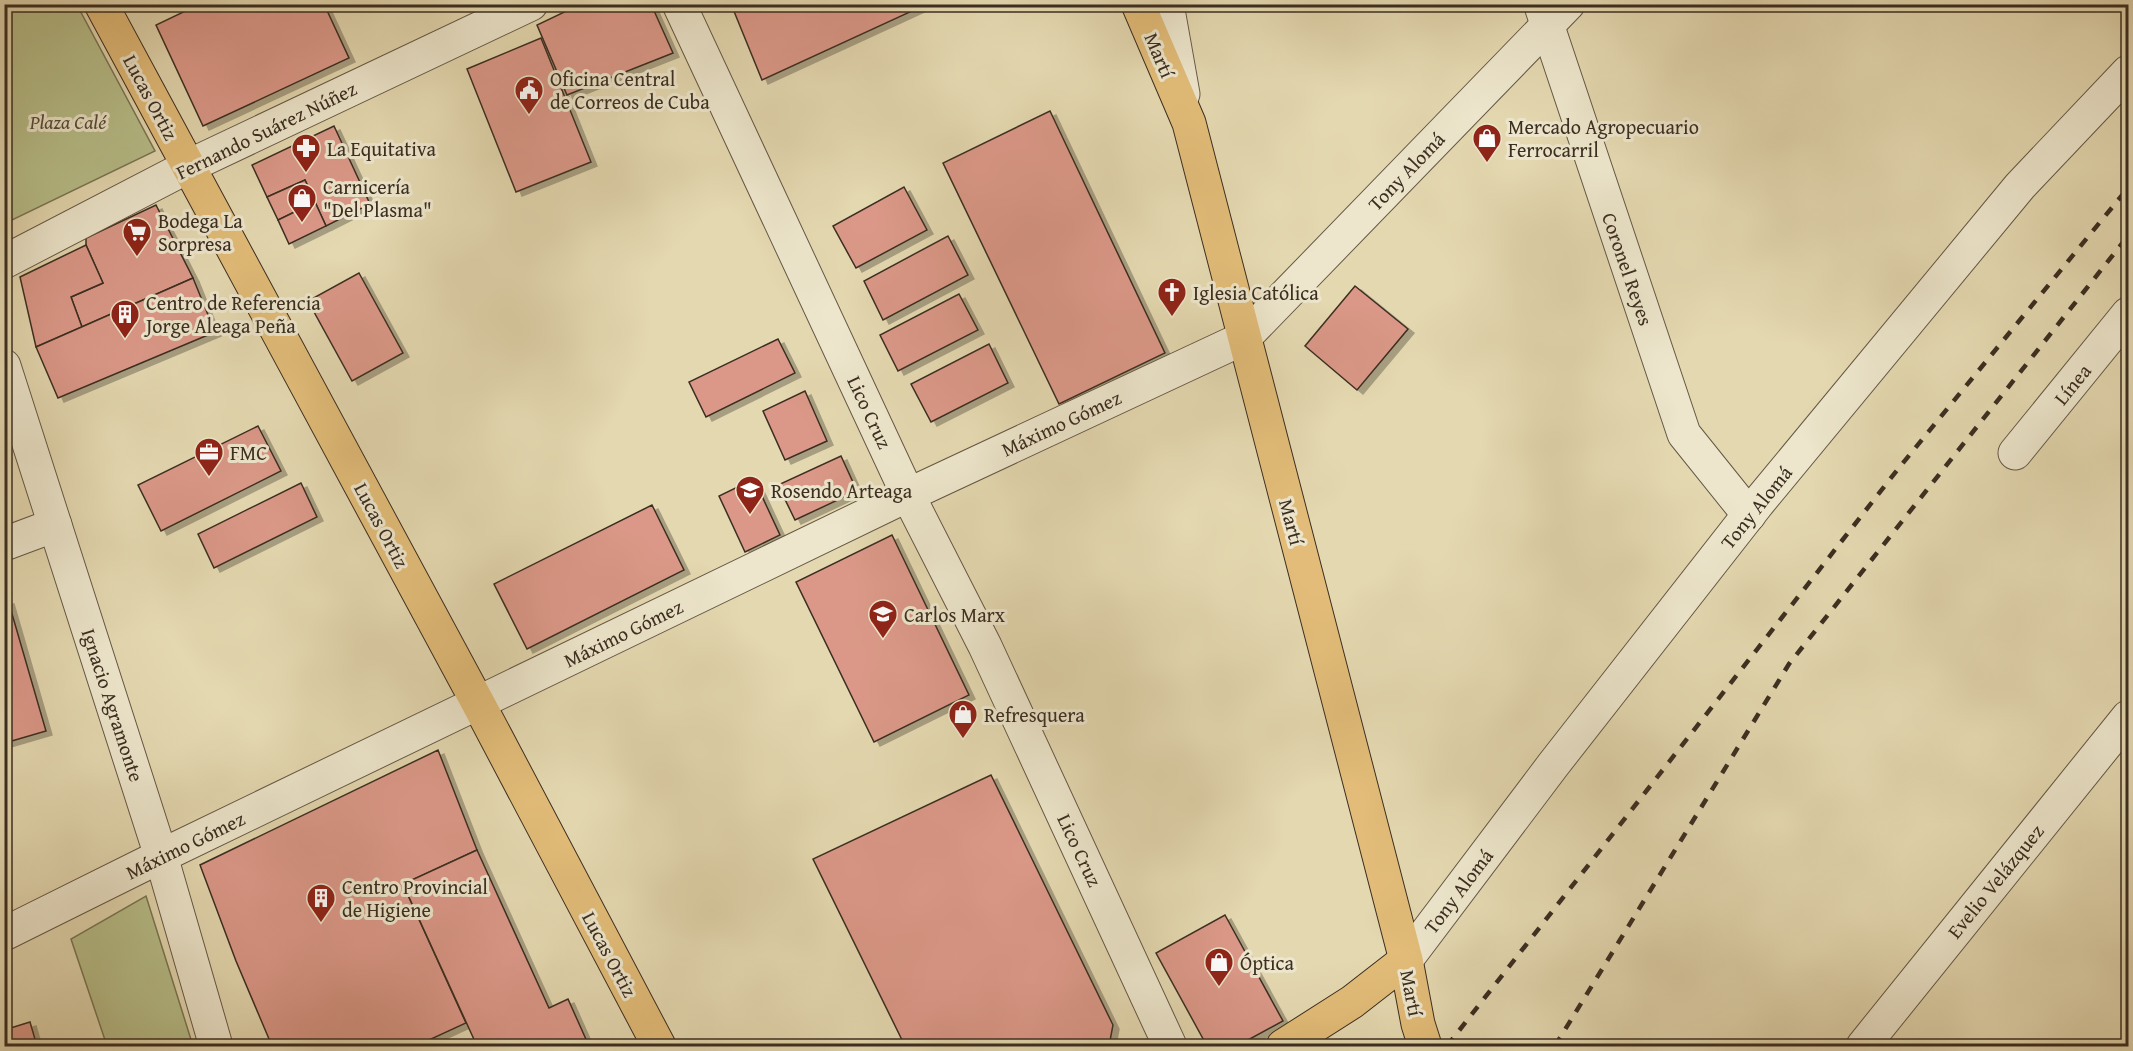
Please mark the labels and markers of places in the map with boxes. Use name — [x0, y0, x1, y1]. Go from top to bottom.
place label: Oficina Central de Correos de Cuba — [550, 64, 710, 116]
public building icon: Oficina Central de Correos de Cuba — [513, 74, 545, 116]
place label: Mercado Agropecuario Ferrocarril — [1508, 112, 1699, 164]
shop icon: Mercado Agropecuario Ferrocarril — [1471, 122, 1503, 164]
pharmacy icon: La Equitativa — [290, 132, 322, 174]
place label: La Equitativa — [327, 134, 436, 163]
place label: Carnicería "Del Plasma" — [323, 172, 432, 224]
shop icon: Carnicería "Del Plasma" — [286, 182, 318, 224]
place label: Bodega La Sorpresa — [158, 206, 243, 258]
supermarket icon: Bodega La Sorpresa — [121, 216, 153, 258]
church icon: Iglesia Católica — [1156, 276, 1188, 318]
place label: Iglesia Católica — [1193, 278, 1319, 307]
place label: Centro de Referencia Jorge Aleaga Peña — [143, 288, 321, 340]
building icon: Centro de Referencia Jorge Aleaga Peña — [109, 298, 141, 340]
office icon: FMC — [193, 436, 225, 478]
place label: FMC — [230, 438, 267, 467]
school or university icon: Rosendo Arteaga — [734, 474, 766, 516]
place label: Rosendo Arteaga — [771, 476, 913, 505]
school or university icon: Carlos Marx — [867, 598, 899, 640]
place label: Carlos Marx — [904, 600, 1006, 629]
shop icon: Refresquera — [947, 698, 979, 740]
place label: Refresquera — [984, 700, 1085, 729]
place label: Centro Provincial de Higiene — [342, 872, 488, 924]
building icon: Centro Provincial de Higiene — [305, 882, 337, 924]
shop icon: Óptica — [1203, 946, 1235, 988]
place label: Óptica — [1240, 948, 1294, 977]

